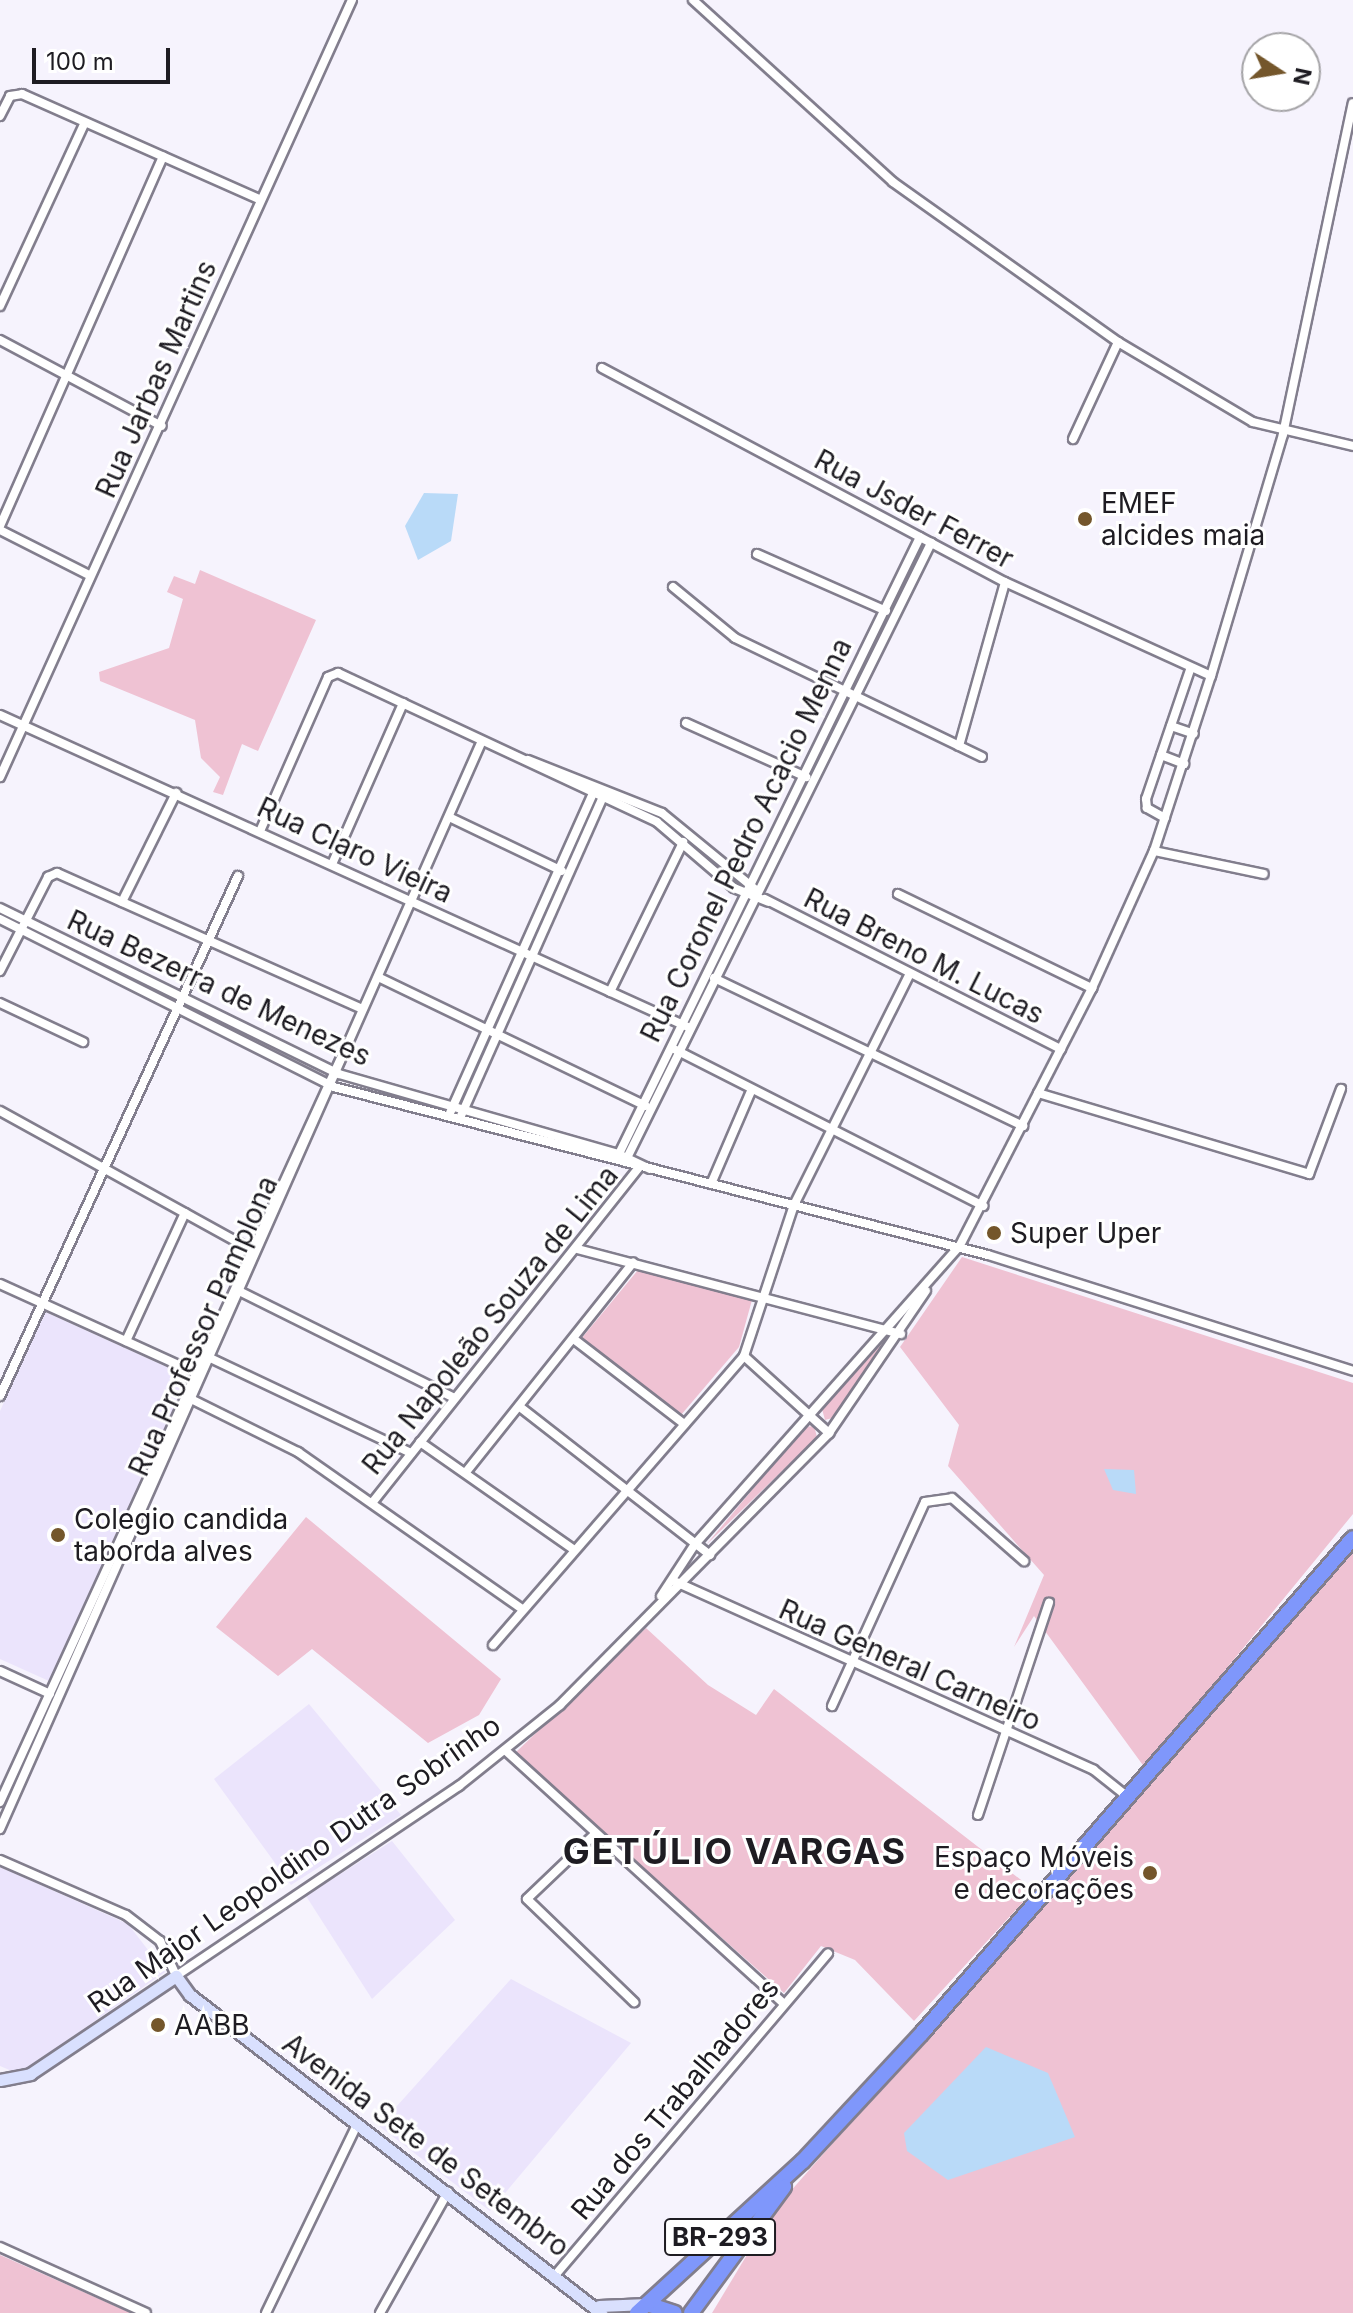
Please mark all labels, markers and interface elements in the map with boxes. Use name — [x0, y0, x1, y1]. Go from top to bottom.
scale bar — [36, 32, 174, 82]
north arrow — [1241, 32, 1321, 112]
text: 100 m — [46, 47, 114, 76]
text: N — [1288, 66, 1317, 87]
street label: Rua Jarbas Martins — [89, 255, 223, 503]
street label: Rua Jsder Ferrer — [809, 442, 1019, 576]
place label: EMEF alcides maia — [1101, 486, 1265, 552]
marker: EMEF alcides maia — [1076, 510, 1094, 528]
street label: Rua Coronel Pedro Acacio Menna — [633, 633, 859, 1047]
street label: Rua Claro Vieira — [252, 790, 458, 910]
street label: Rua Breno M. Lucas — [799, 881, 1049, 1031]
street label: Rua Bezerra de Menezes — [62, 903, 376, 1073]
street label: Rua Napoleão Souza de Lima — [355, 1159, 625, 1481]
street label: Rua Professor Pamplona — [122, 1171, 284, 1481]
place label: Super Uper — [1010, 1216, 1161, 1250]
marker: Super Uper — [985, 1224, 1003, 1242]
place label: Colegio candida taborda alves — [74, 1502, 288, 1568]
marker: Colegio candida taborda alves — [49, 1526, 67, 1544]
street label: Rua General Carneiro — [774, 1592, 1046, 1738]
street label: Rua Major Leopoldino Dutra Sobrinho — [81, 1708, 507, 2020]
district label: GETÚLIO VARGAS — [563, 1830, 907, 1874]
place label: Espaço Móveis e decorações — [934, 1840, 1134, 1906]
marker: Espaço Móveis e decorações — [1141, 1864, 1159, 1882]
street label: Rua dos Trabalhadores — [564, 1971, 786, 2227]
place label: AABB — [174, 2008, 250, 2042]
marker: AABB — [149, 2016, 167, 2034]
street label: Avenida Sete de Setembro — [276, 2026, 576, 2264]
road number: BR-293 — [664, 2215, 776, 2259]

